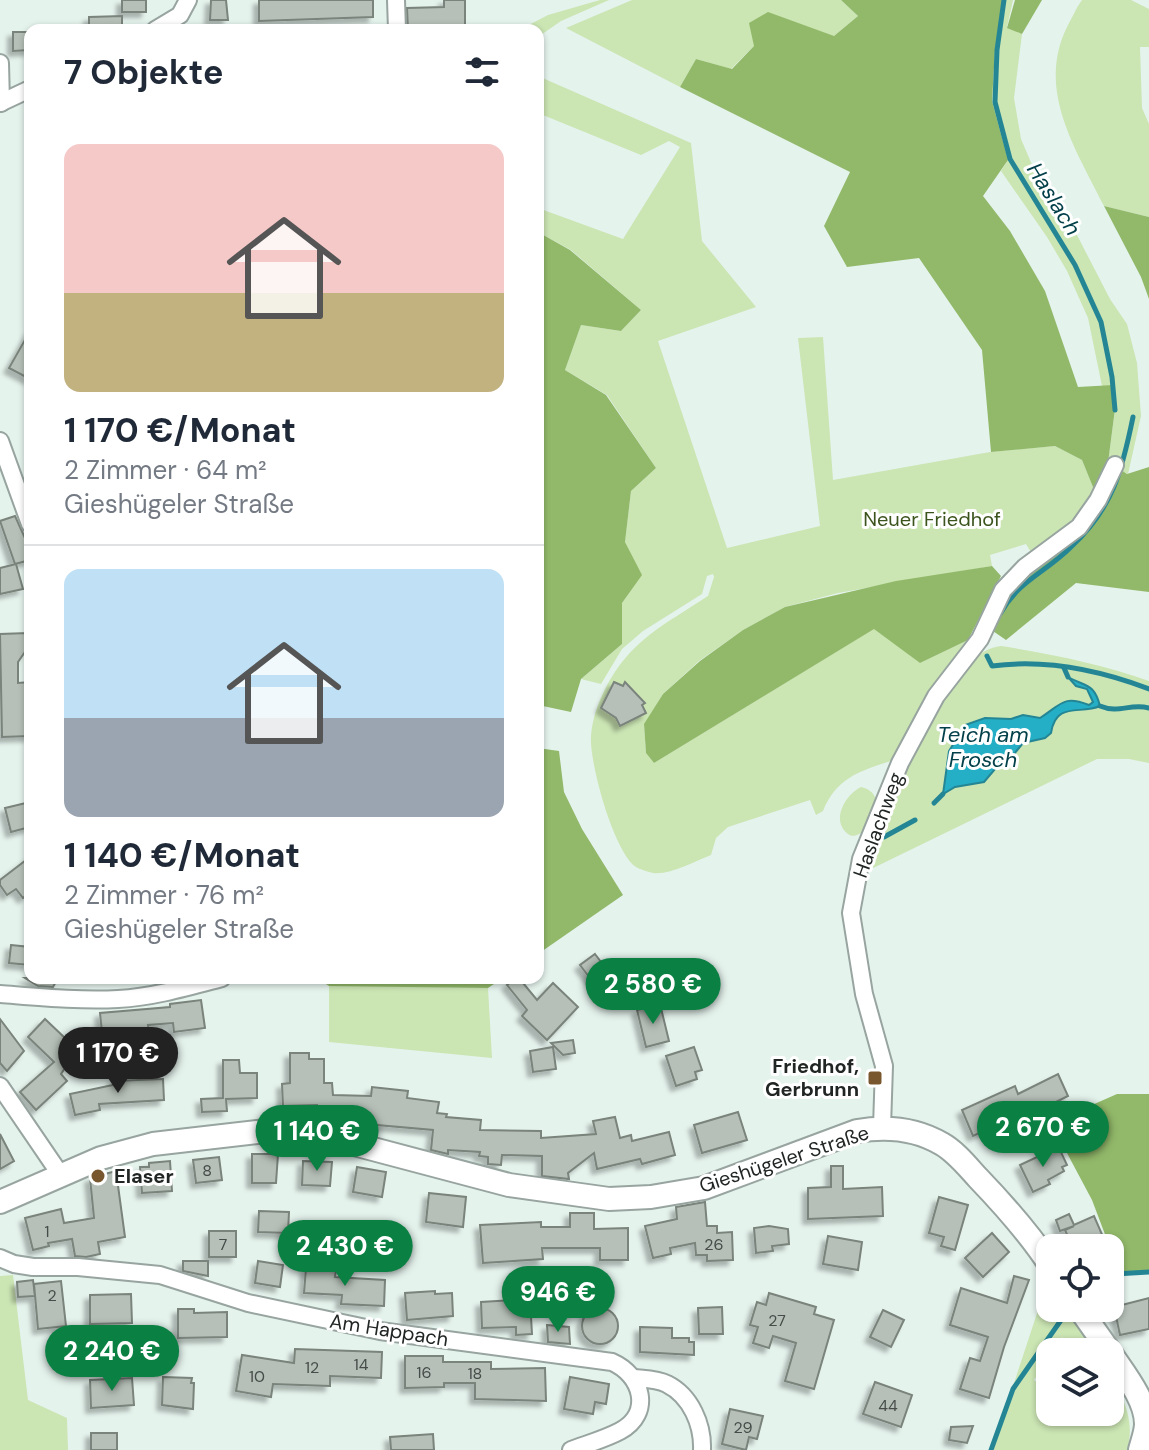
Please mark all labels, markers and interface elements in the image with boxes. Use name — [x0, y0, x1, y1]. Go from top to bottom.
text: 7 Objekte — [64, 50, 223, 95]
icon: filters — [460, 50, 504, 94]
water label: Haslach — [1020, 157, 1088, 241]
icon: home — [212, 196, 356, 340]
text: 1 170 €/Monat — [64, 408, 296, 453]
text: 2 Zimmer · 64 m² — [64, 453, 267, 487]
text: Gieshügeler Straße — [64, 487, 294, 521]
park label: Neuer Friedhof — [863, 506, 1001, 532]
icon: home — [212, 621, 356, 765]
water label: Teich am Frosch — [937, 720, 1029, 774]
street label: Haslachweg — [847, 769, 909, 881]
text: 1 140 €/Monat — [64, 833, 300, 878]
text: 2 Zimmer · 76 m² — [64, 878, 264, 912]
text: Gieshügeler Straße — [64, 912, 294, 946]
pin: 2 580 € — [579, 958, 727, 1026]
text: 2 580 € — [604, 967, 702, 1001]
pin: 1 170 € — [44, 1027, 192, 1095]
text: 1 170 € — [76, 1036, 160, 1070]
place label: Friedhof, Gerbrunn — [765, 1053, 859, 1102]
marker: Friedhof, Gerbrunn — [866, 1069, 884, 1087]
pin: 2 670 € — [969, 1101, 1117, 1169]
pin: 1 140 € — [243, 1105, 391, 1173]
text: 2 670 € — [995, 1110, 1091, 1144]
text: 1 140 € — [274, 1114, 360, 1148]
street label: Gieshügeler Straße — [696, 1119, 872, 1199]
house number: 8 — [202, 1160, 212, 1181]
place label: Elaser — [114, 1163, 174, 1189]
marker: Elaser — [89, 1167, 107, 1185]
pin: 2 430 € — [271, 1220, 419, 1288]
house number: 1 — [45, 1221, 50, 1242]
text: 2 430 € — [296, 1229, 394, 1263]
house number: 7 — [219, 1234, 227, 1255]
house number: 26 — [704, 1234, 724, 1255]
map controls — [1036, 1234, 1124, 1426]
button: locate — [1036, 1234, 1124, 1322]
pin: 946 € — [502, 1266, 614, 1334]
text: 946 € — [520, 1275, 596, 1309]
house number: 2 — [47, 1285, 57, 1306]
street label: Am Happach — [328, 1308, 450, 1352]
house number: 27 — [768, 1310, 786, 1331]
pin: 2 240 € — [38, 1325, 186, 1393]
text: 2 240 € — [63, 1334, 161, 1368]
button: layers — [1036, 1338, 1124, 1426]
house number: 14 — [354, 1354, 369, 1375]
house number: 12 — [305, 1357, 319, 1378]
house number: 16 — [416, 1362, 432, 1383]
house number: 18 — [468, 1363, 482, 1384]
house number: 10 — [249, 1366, 265, 1387]
house number: 44 — [878, 1395, 898, 1416]
house number: 29 — [733, 1417, 753, 1438]

